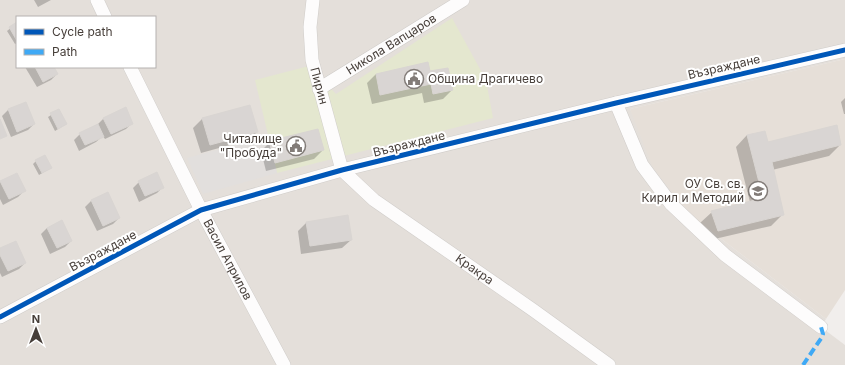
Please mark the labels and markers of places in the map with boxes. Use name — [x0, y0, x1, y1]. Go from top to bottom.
public building icon: Община Драгичево — [403, 68, 425, 90]
place label: Община Драгичево — [428, 71, 543, 86]
place label: Читалище "Пробуда" — [220, 131, 282, 160]
public building icon: Читалище "Пробуда" — [285, 135, 307, 157]
place label: ОУ Св. св. Кирил и Методий — [642, 176, 744, 205]
school or university icon: ОУ Св. св. Кирил и Методий — [747, 180, 769, 202]

